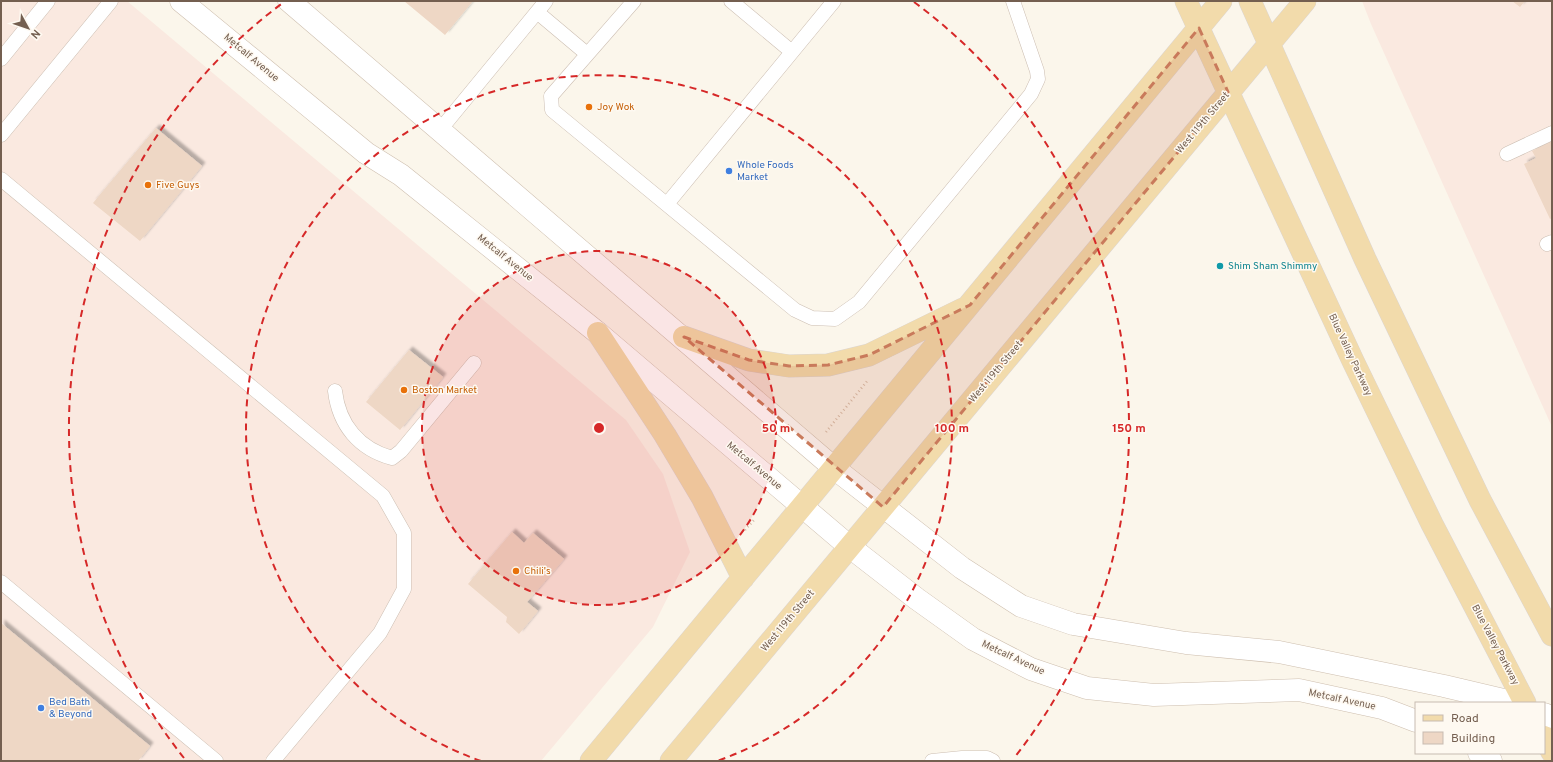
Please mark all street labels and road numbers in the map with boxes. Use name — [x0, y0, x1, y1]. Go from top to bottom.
street label: Metcalf Avenue — [221, 31, 281, 85]
street label: West 119th Street — [1173, 89, 1233, 157]
street label: Metcalf Avenue — [474, 231, 536, 285]
street label: Blue Valley Parkway — [1325, 312, 1375, 398]
street label: West 119th Street — [966, 338, 1026, 406]
street label: Metcalf Avenue — [724, 439, 784, 493]
street label: West 119th Street — [758, 587, 818, 655]
street label: Blue Valley Parkway — [1468, 603, 1522, 687]
street label: Metcalf Avenue — [979, 638, 1047, 678]
street label: Metcalf Avenue — [1307, 687, 1377, 713]

